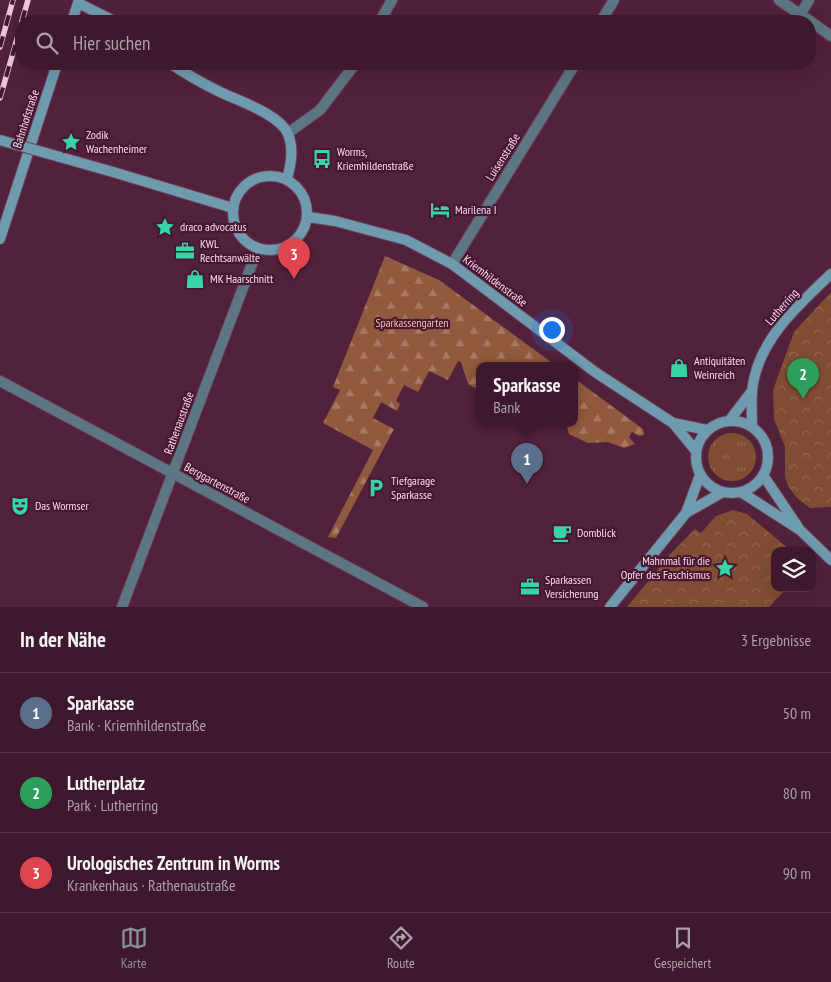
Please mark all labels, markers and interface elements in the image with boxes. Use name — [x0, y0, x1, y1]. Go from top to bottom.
search box — [15, 15, 816, 70]
icon: search — [33, 29, 61, 57]
text: Hier suchen — [73, 31, 150, 55]
street label: Bahnhofstraße — [9, 88, 42, 150]
place label: Zodik Wachenheimer — [86, 127, 148, 156]
street label: Luisenstraße — [482, 130, 523, 183]
place icon: Zodik Wachenheimer — [60, 131, 82, 153]
place label: Worms, Kriemhildenstraße — [337, 144, 414, 173]
bus stop icon: Worms, Kriemhildenstraße — [311, 148, 333, 170]
hotel icon: Marilena I — [429, 199, 451, 221]
place label: Marilena I — [455, 202, 497, 217]
place icon: draco advocatus — [154, 216, 176, 238]
place label: draco advocatus — [180, 219, 247, 234]
place label: KWL Rechtsanwälte — [200, 236, 260, 265]
pin: 3 — [278, 238, 310, 279]
office icon: KWL Rechtsanwälte — [174, 240, 196, 262]
street label: Kriemhildenstraße — [460, 252, 530, 310]
shop icon: MK Haarschnitt — [184, 268, 206, 290]
place label: MK Haarschnitt — [210, 271, 274, 286]
street label: Lutherring — [762, 285, 801, 328]
park label: Sparkassengarten — [375, 315, 449, 330]
your location — [539, 317, 565, 343]
place label: Antiquitäten Weinreich — [694, 353, 745, 382]
shop icon: Antiquitäten Weinreich — [668, 357, 690, 379]
pin: 2 — [787, 358, 819, 399]
popup — [476, 362, 578, 427]
text: Sparkasse — [493, 373, 561, 397]
street label: Rathenaustraße — [160, 389, 197, 456]
text: Bank — [493, 397, 520, 417]
pin: 1 — [511, 443, 543, 484]
street label: Berggartenstraße — [182, 459, 253, 506]
place label: Tiefgarage Sparkasse — [391, 473, 435, 502]
parking icon: Tiefgarage Sparkasse — [365, 477, 387, 499]
theatre icon: Das Wormser — [9, 495, 31, 517]
place label: Das Wormser — [35, 498, 89, 513]
cafe icon: Domblick — [551, 522, 573, 544]
place label: Domblick — [577, 525, 616, 540]
map controls — [771, 547, 816, 592]
button: layers — [771, 547, 816, 592]
place label: Mahnmal für die Opfer des Faschismus — [621, 553, 710, 582]
place icon: Mahnmal für die Opfer des Faschismus — [714, 557, 736, 579]
place label: Sparkassen Versicherung — [544, 572, 598, 601]
office icon: Sparkassen Versicherung — [519, 576, 541, 598]
text: In der Nähe — [20, 626, 106, 653]
text: 3 Ergebnisse — [741, 630, 811, 650]
text: Sparkasse — [67, 691, 134, 715]
text: 1 — [32, 703, 40, 723]
text: 50 m — [783, 703, 811, 723]
text: Bank · Kriemhildenstraße — [67, 715, 206, 735]
text: Lutherplatz — [67, 771, 145, 795]
text: 2 — [32, 783, 40, 803]
text: 80 m — [783, 783, 811, 803]
text: Park · Lutherring — [67, 795, 158, 815]
text: Urologisches Zentrum in Worms — [67, 851, 280, 875]
text: 3 — [32, 863, 40, 883]
text: 90 m — [783, 863, 811, 883]
text: Krankenhaus · Rathenaustraße — [67, 875, 236, 895]
tab: Karte — [120, 924, 148, 972]
tab: Route — [387, 924, 415, 972]
tab: Gespeichert — [654, 924, 711, 972]

